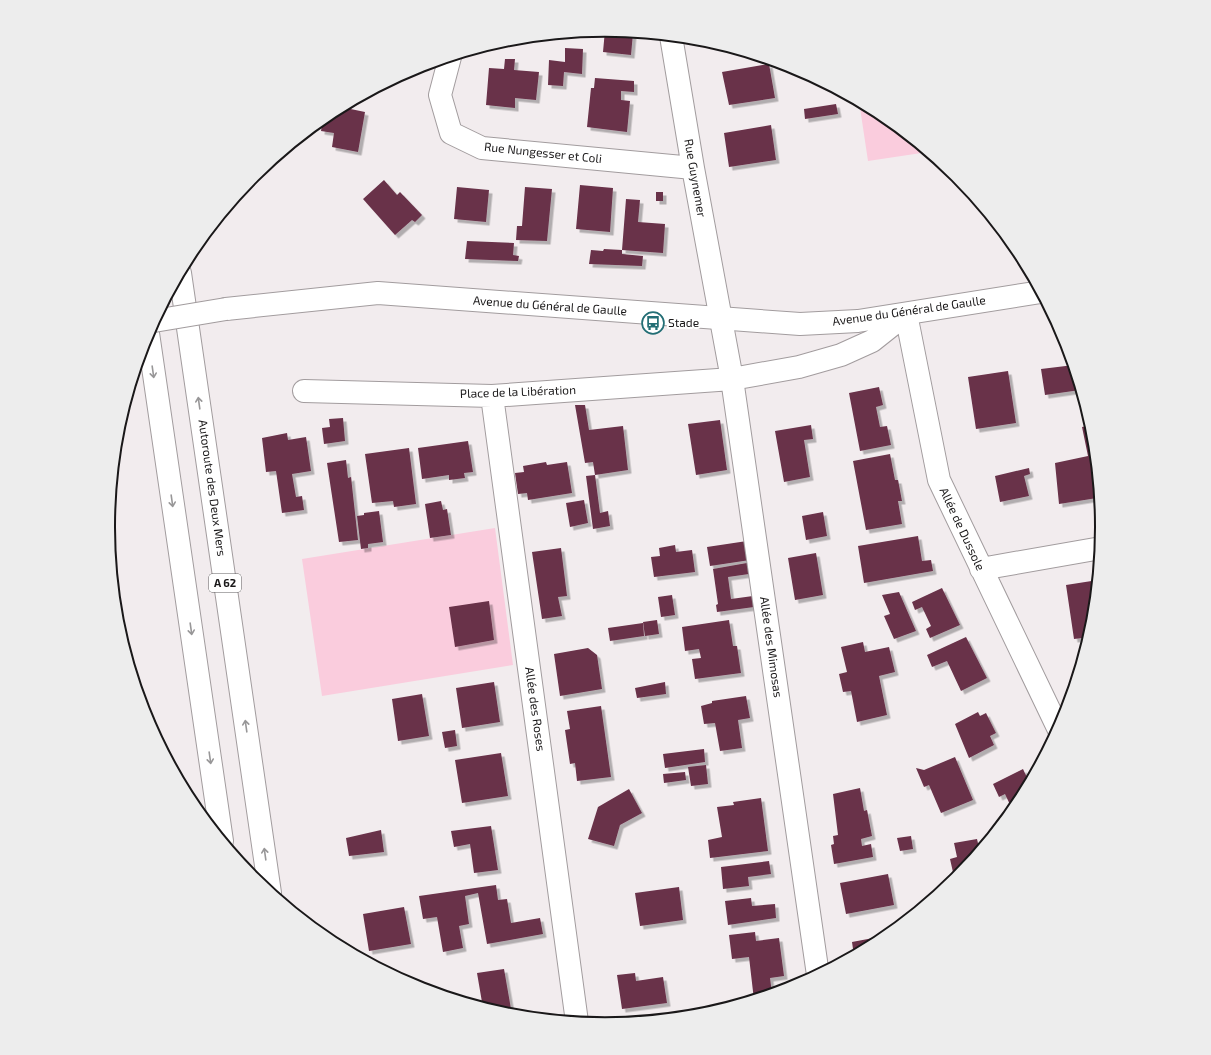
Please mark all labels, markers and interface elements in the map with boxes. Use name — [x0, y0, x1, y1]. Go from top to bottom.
street label: Rue Guynemer — [682, 138, 710, 218]
street label: Rue Nungesser et Coli — [483, 139, 603, 165]
street label: Avenue du Général de Gaulle — [831, 292, 986, 328]
street label: Avenue du Général de Gaulle — [472, 293, 628, 317]
bus stop icon: Stade — [640, 310, 666, 336]
place label: Stade — [668, 315, 699, 329]
one-way arrow — [149, 365, 157, 378]
street label: Place de la Libération — [460, 382, 576, 400]
one-way arrow — [195, 397, 203, 410]
street label: Autoroute des Deux Mers — [196, 419, 230, 557]
street label: Allée de Dussole — [938, 485, 988, 572]
one-way arrow — [168, 494, 176, 507]
road number: A 62 — [209, 574, 241, 592]
street label: Allée des Mimosas — [758, 595, 786, 698]
one-way arrow — [187, 622, 195, 635]
street label: Allée des Roses — [523, 666, 549, 752]
one-way arrow — [242, 720, 250, 733]
one-way arrow — [206, 751, 214, 764]
one-way arrow — [261, 848, 269, 861]

